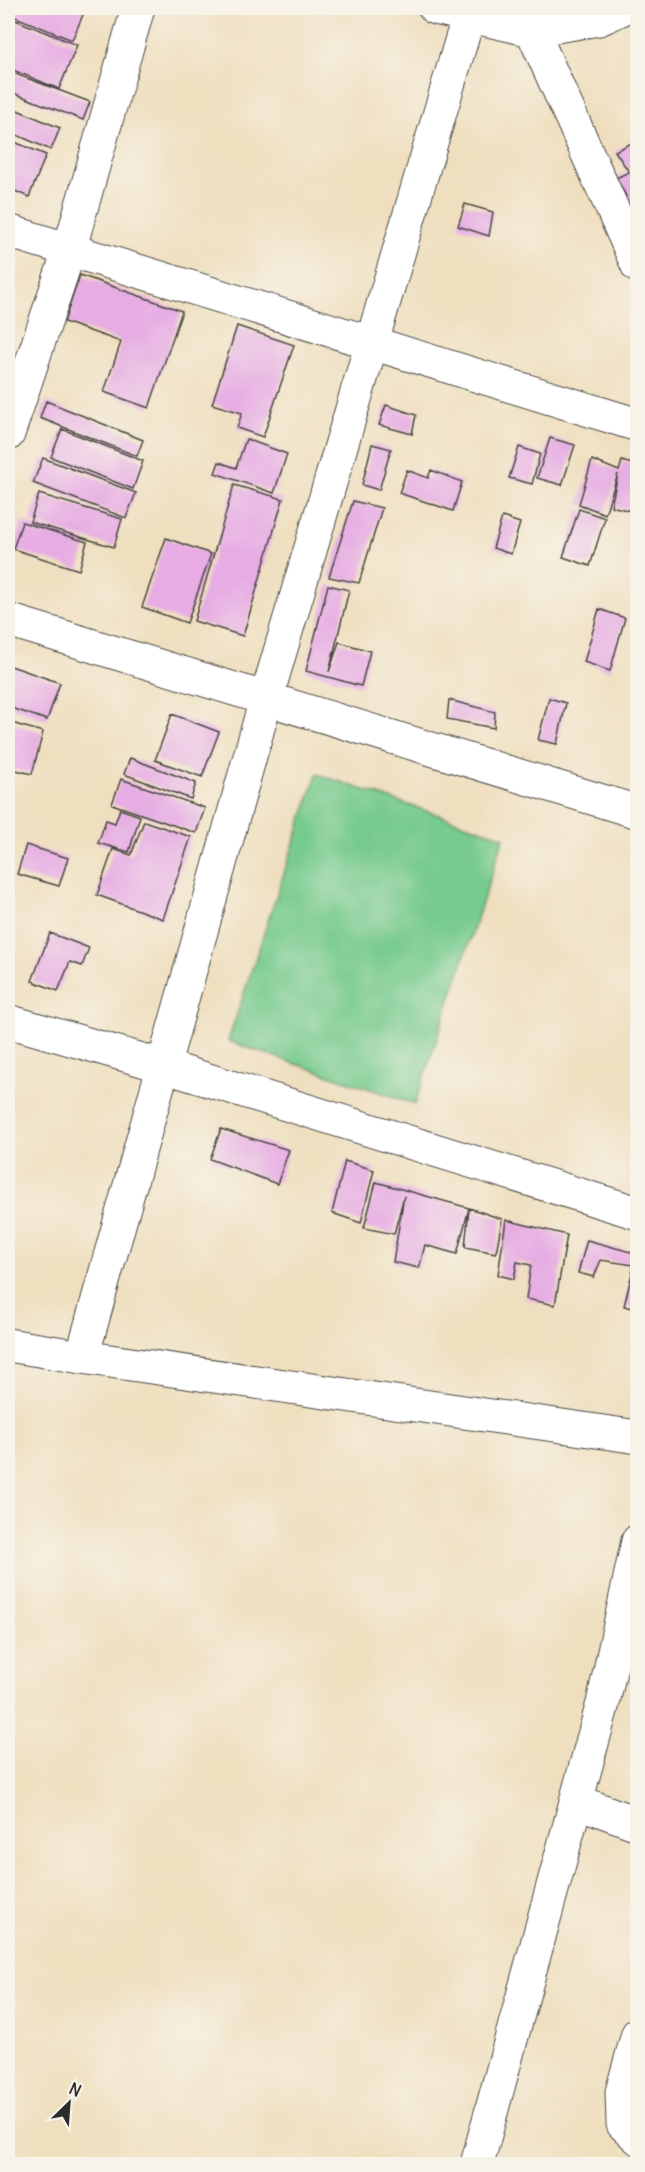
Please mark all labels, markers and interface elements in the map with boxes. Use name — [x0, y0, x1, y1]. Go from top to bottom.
north arrow — [39, 2073, 99, 2133]
text: N — [66, 2078, 85, 2101]

